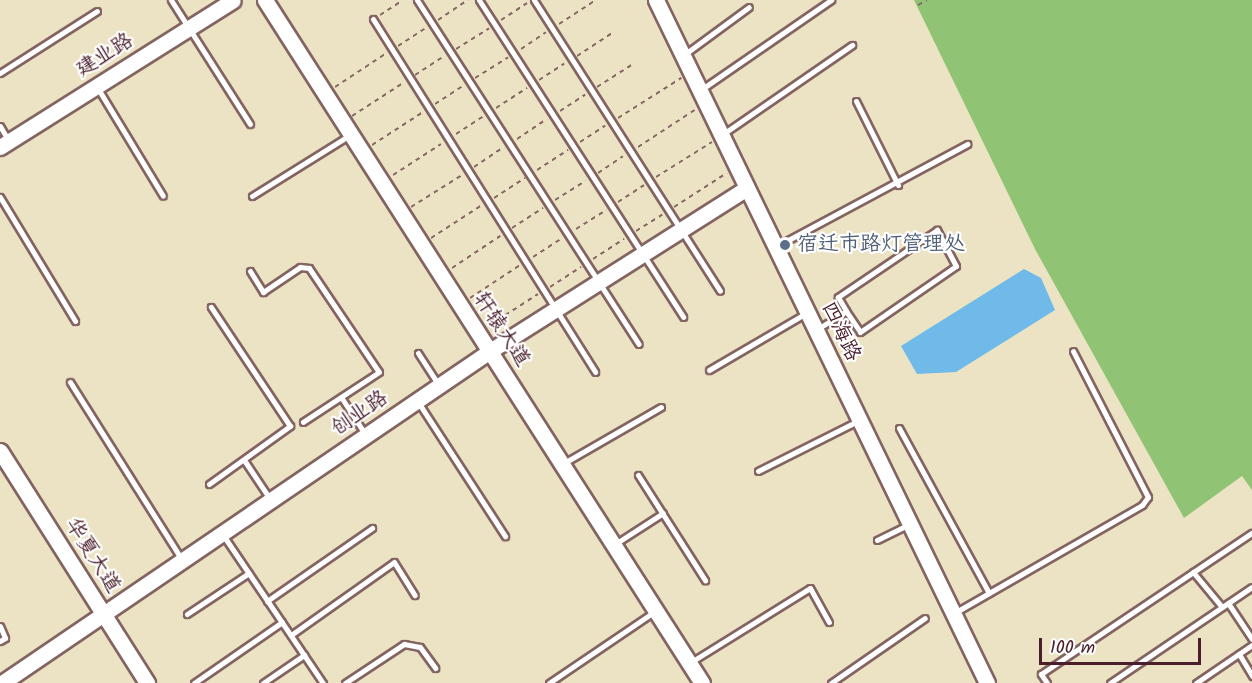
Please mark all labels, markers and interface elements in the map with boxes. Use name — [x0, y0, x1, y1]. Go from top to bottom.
street label: 建业路 — [72, 29, 138, 83]
place label: 宿迁市路灯管理处 — [797, 232, 965, 258]
marker: 宿迁市路灯管理处 — [778, 238, 792, 252]
street label: 轩辕大道 — [468, 288, 534, 372]
street label: 四海路 — [815, 298, 865, 366]
street label: 创业路 — [327, 386, 393, 442]
street label: 华夏大道 — [59, 514, 125, 598]
scale bar — [1042, 626, 1204, 664]
text: 100 m — [1050, 634, 1095, 663]

